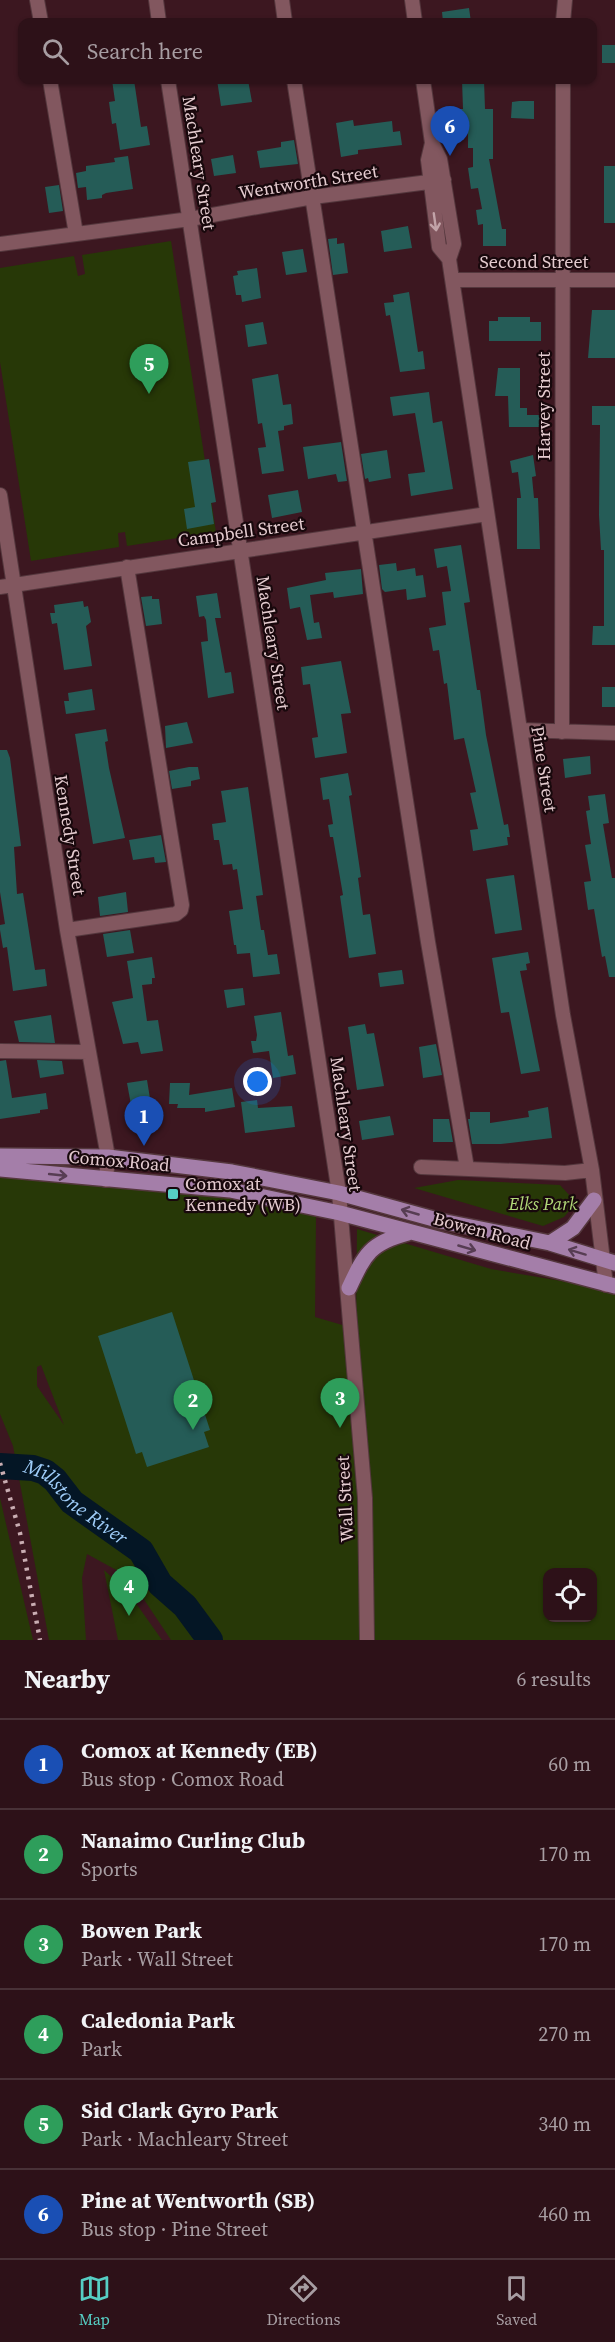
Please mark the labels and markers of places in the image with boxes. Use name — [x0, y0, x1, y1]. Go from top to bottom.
pin: 6 — [430, 106, 470, 156]
pin: 5 — [130, 344, 168, 394]
pin: 1 — [124, 1096, 164, 1146]
place label: Comox at Kennedy (WB) — [185, 1171, 301, 1217]
marker: Comox at Kennedy (WB) — [166, 1187, 180, 1201]
pin: 3 — [320, 1378, 360, 1428]
pin: 2 — [174, 1380, 212, 1430]
pin: 4 — [110, 1566, 148, 1616]

